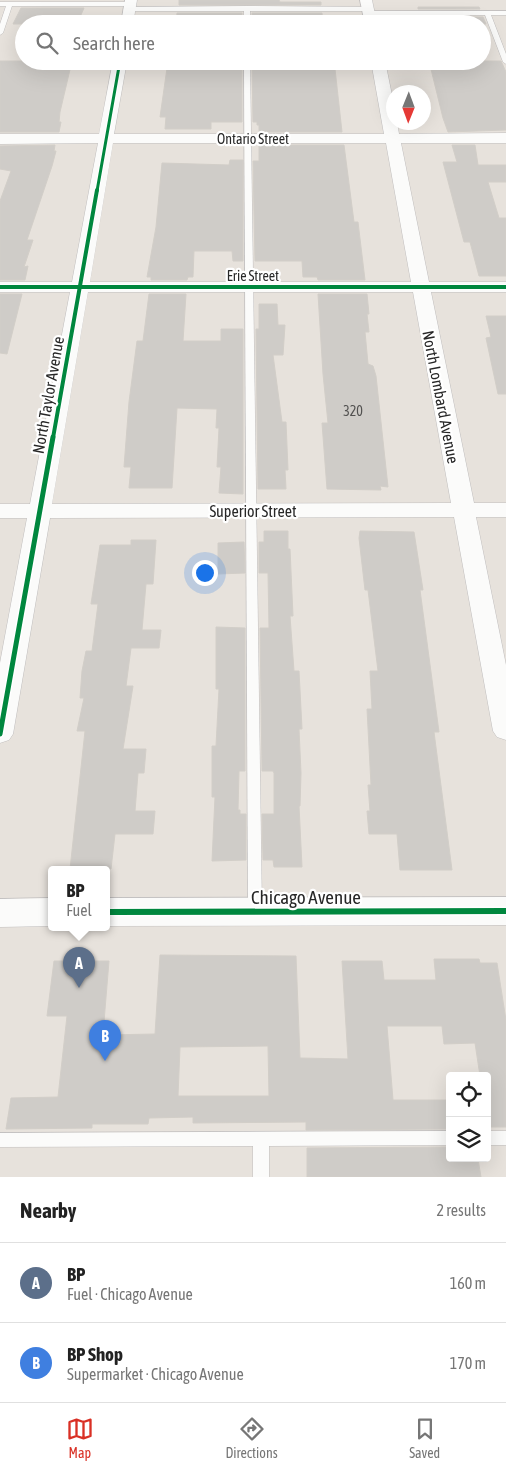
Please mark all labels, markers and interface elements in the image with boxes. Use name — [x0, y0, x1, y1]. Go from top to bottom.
search box — [15, 15, 491, 70]
icon: search — [33, 29, 61, 57]
text: Search here — [73, 32, 155, 54]
north arrow — [386, 85, 431, 130]
street label: Ontario Street — [217, 131, 289, 147]
street label: Erie Street — [227, 268, 279, 284]
street label: North Lombard Avenue — [419, 329, 463, 465]
street label: North Taylor Avenue — [29, 335, 68, 455]
house number: 320 — [343, 403, 363, 419]
street label: Superior Street — [209, 502, 297, 521]
your location — [192, 560, 218, 586]
popup — [48, 866, 110, 931]
text: BP — [66, 879, 85, 901]
street label: Chicago Avenue — [251, 886, 361, 908]
text: Fuel — [66, 901, 92, 919]
pin: A — [63, 947, 95, 988]
pin: B — [89, 1020, 121, 1061]
map controls — [446, 1072, 491, 1162]
button: locate — [446, 1072, 491, 1117]
button: layers — [446, 1117, 491, 1162]
text: Nearby — [20, 1198, 76, 1222]
text: 2 results — [436, 1201, 486, 1219]
text: BP — [67, 1263, 85, 1285]
text: A — [32, 1274, 40, 1292]
text: 160 m — [450, 1274, 486, 1292]
text: Fuel · Chicago Avenue — [67, 1285, 193, 1303]
text: BP Shop — [67, 1343, 123, 1365]
text: B — [32, 1354, 40, 1372]
text: 170 m — [450, 1354, 486, 1372]
text: Supermarket · Chicago Avenue — [67, 1365, 244, 1383]
tab: Map — [66, 1415, 94, 1461]
tab: Directions — [225, 1415, 278, 1461]
tab: Saved — [409, 1415, 440, 1461]

